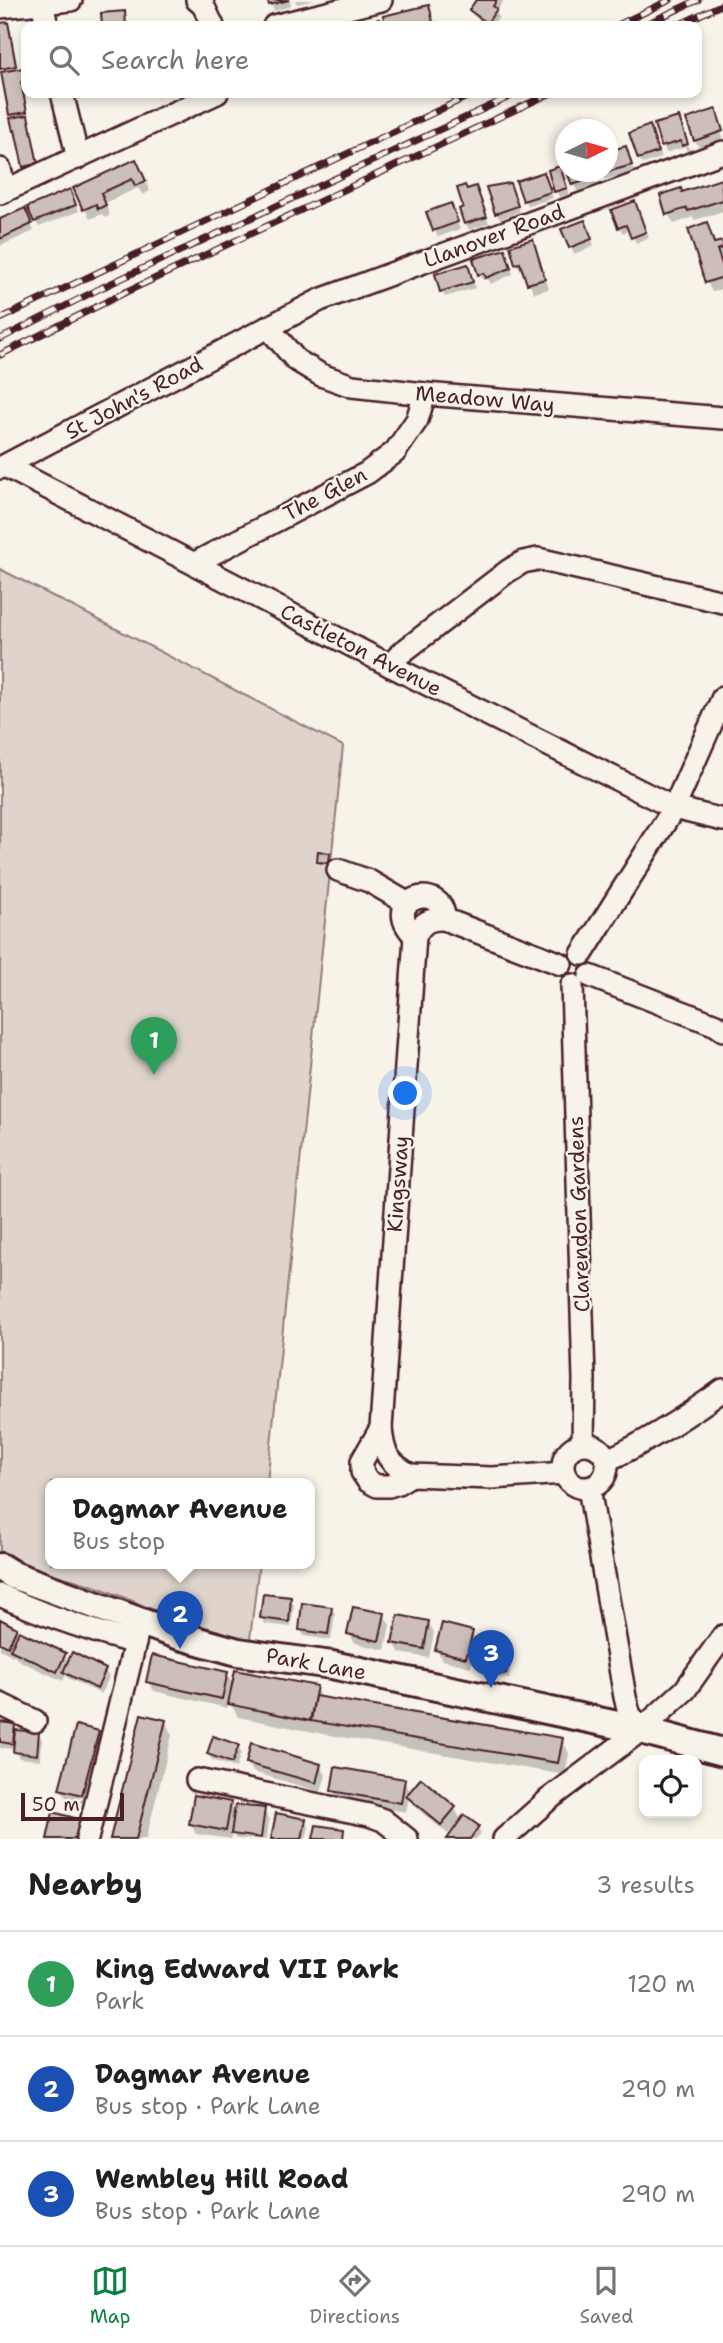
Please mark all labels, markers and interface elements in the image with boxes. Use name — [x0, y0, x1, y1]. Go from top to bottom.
search box — [21, 21, 702, 98]
icon: search — [45, 41, 83, 79]
text: Search here — [101, 42, 250, 77]
north arrow — [555, 119, 618, 182]
street label: Llanover Road — [420, 198, 568, 274]
street label: St John's Road — [60, 350, 208, 446]
street label: Meadow Way — [414, 379, 556, 419]
street label: The Glen — [278, 460, 372, 528]
street label: Castleton Avenue — [276, 597, 446, 703]
pin: 1 — [131, 1017, 177, 1075]
your location — [388, 1076, 422, 1110]
street label: Clarendon Gardens — [562, 1115, 596, 1313]
street label: Kingsway — [381, 1135, 415, 1233]
popup — [45, 1478, 315, 1569]
text: Dagmar Avenue — [72, 1491, 288, 1526]
text: Bus stop — [72, 1526, 165, 1556]
pin: 2 — [157, 1591, 203, 1649]
pin: 3 — [468, 1630, 514, 1688]
street label: Park Lane — [264, 1641, 368, 1687]
map controls — [639, 1755, 702, 1818]
button: locate — [639, 1755, 702, 1818]
scale bar — [21, 1790, 124, 1822]
text: 50 m — [32, 1792, 80, 1817]
text: Nearby — [28, 1864, 143, 1905]
text: 3 results — [596, 1870, 695, 1900]
text: King Edward VII Park — [95, 1951, 399, 1986]
text: 1 — [46, 1969, 56, 1999]
text: 120 m — [627, 1969, 695, 1999]
text: Park — [95, 1986, 144, 2016]
text: Dagmar Avenue — [95, 2056, 310, 2091]
text: 2 — [43, 2074, 59, 2104]
text: 290 m — [621, 2074, 695, 2104]
text: Bus stop · Park Lane — [95, 2091, 321, 2121]
text: Wembley Hill Road — [95, 2161, 349, 2196]
text: 3 — [43, 2179, 59, 2209]
text: 290 m — [621, 2179, 695, 2209]
text: Bus stop · Park Lane — [95, 2196, 321, 2226]
tab: Map — [90, 2262, 130, 2329]
tab: Directions — [310, 2262, 400, 2329]
tab: Saved — [579, 2262, 633, 2329]

